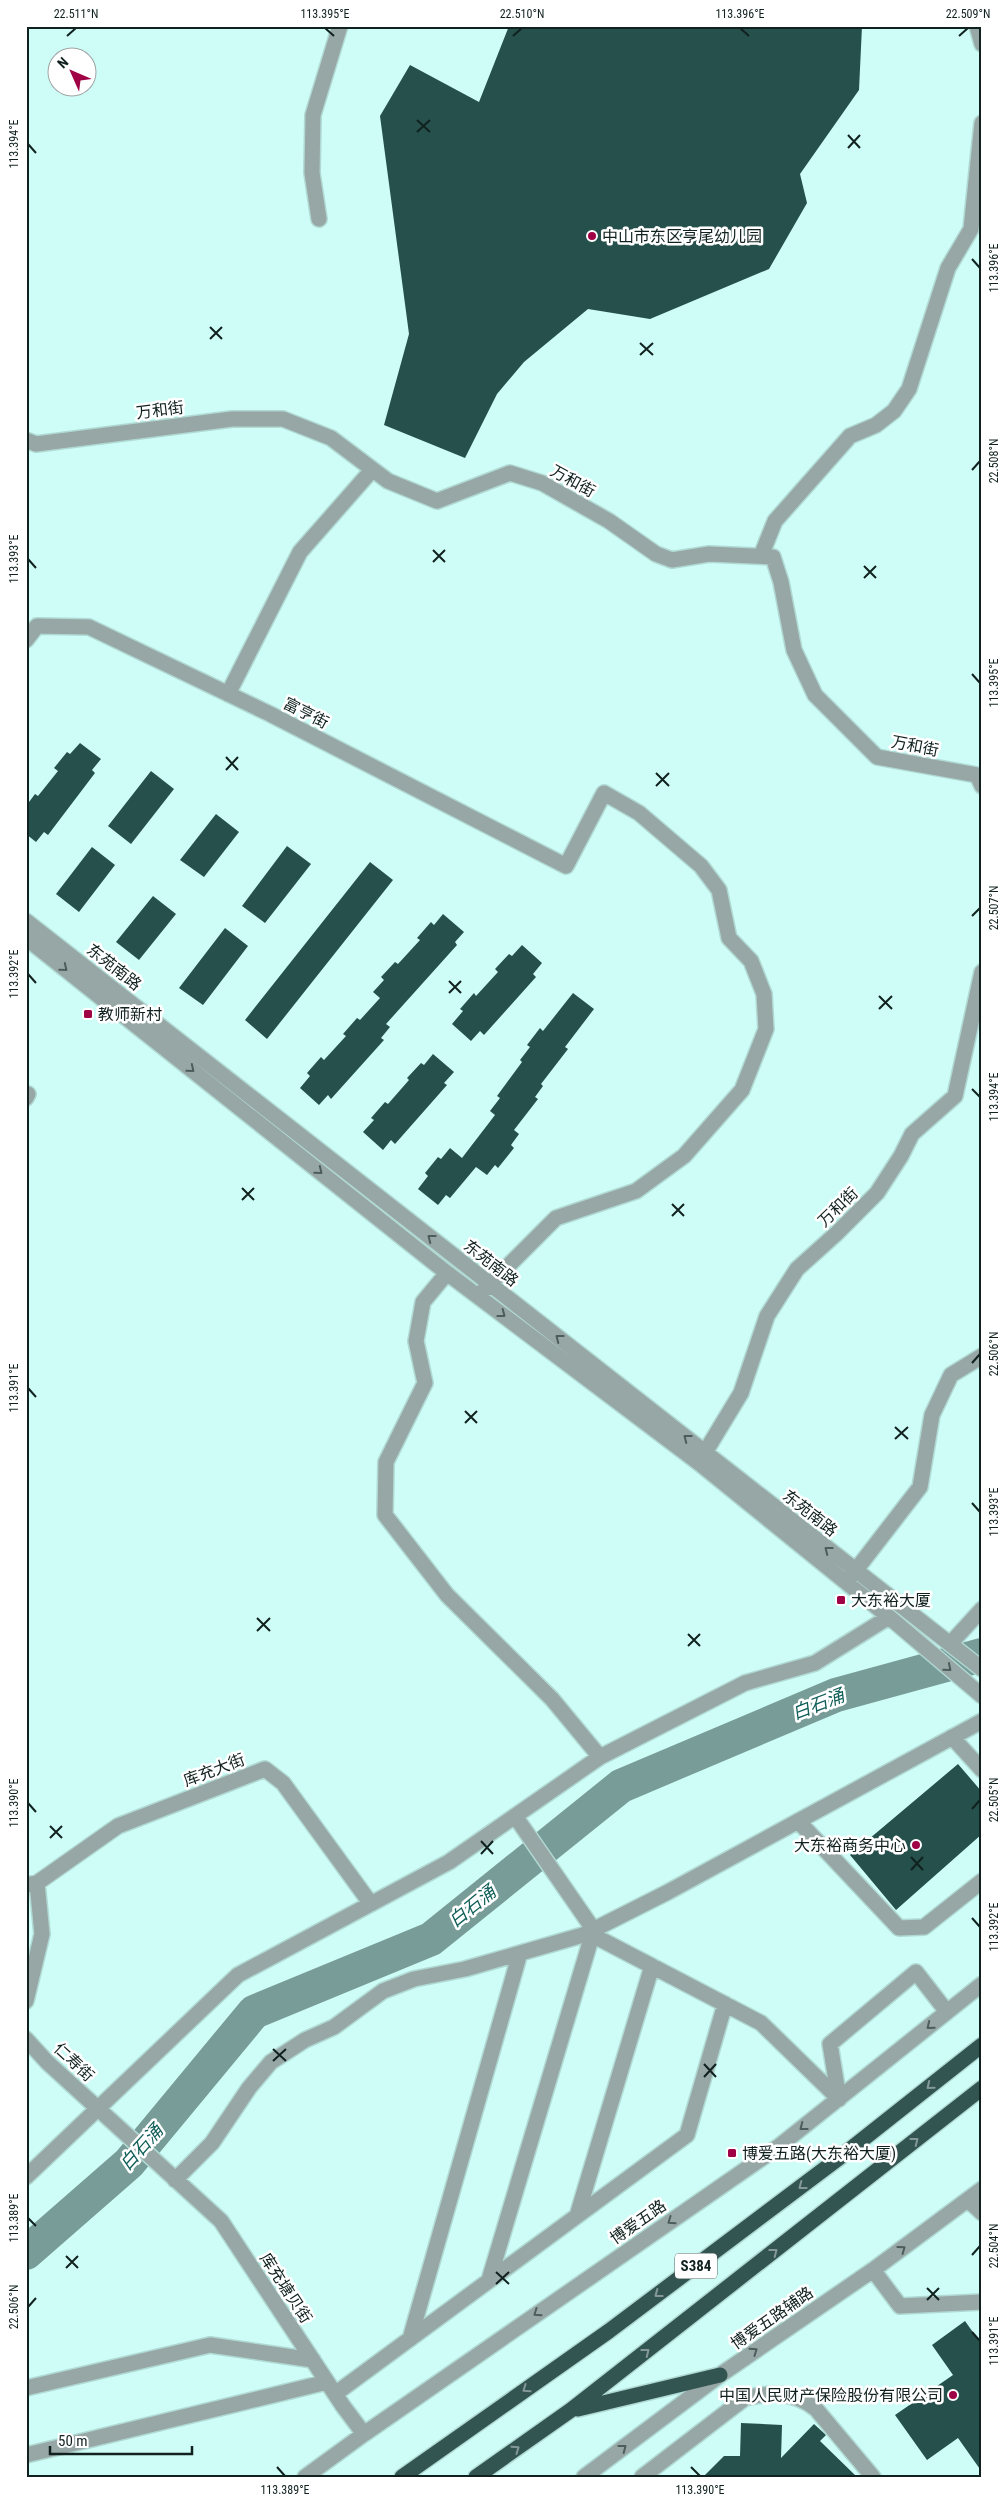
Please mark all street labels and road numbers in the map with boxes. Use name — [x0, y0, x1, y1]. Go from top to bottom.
street label: 万和街 — [135, 398, 185, 422]
street label: 万和街 — [547, 461, 599, 501]
street label: 富亨街 — [280, 694, 332, 732]
street label: 万和街 — [890, 732, 940, 760]
street label: 东苑南路 — [83, 940, 145, 994]
street label: 万和街 — [814, 1183, 862, 1231]
street label: 东苑南路 — [460, 1236, 522, 1290]
street label: 东苑南路 — [779, 1486, 841, 1540]
street label: 库充大街 — [181, 1750, 247, 1790]
street label: 仁寿街 — [50, 2039, 98, 2085]
street label: 博爱五路 — [606, 2196, 670, 2248]
street label: 库充塘贝街 — [256, 2249, 316, 2327]
road number: S384 — [675, 2254, 717, 2278]
street label: 博爱五路辅路 — [727, 2283, 817, 2353]

